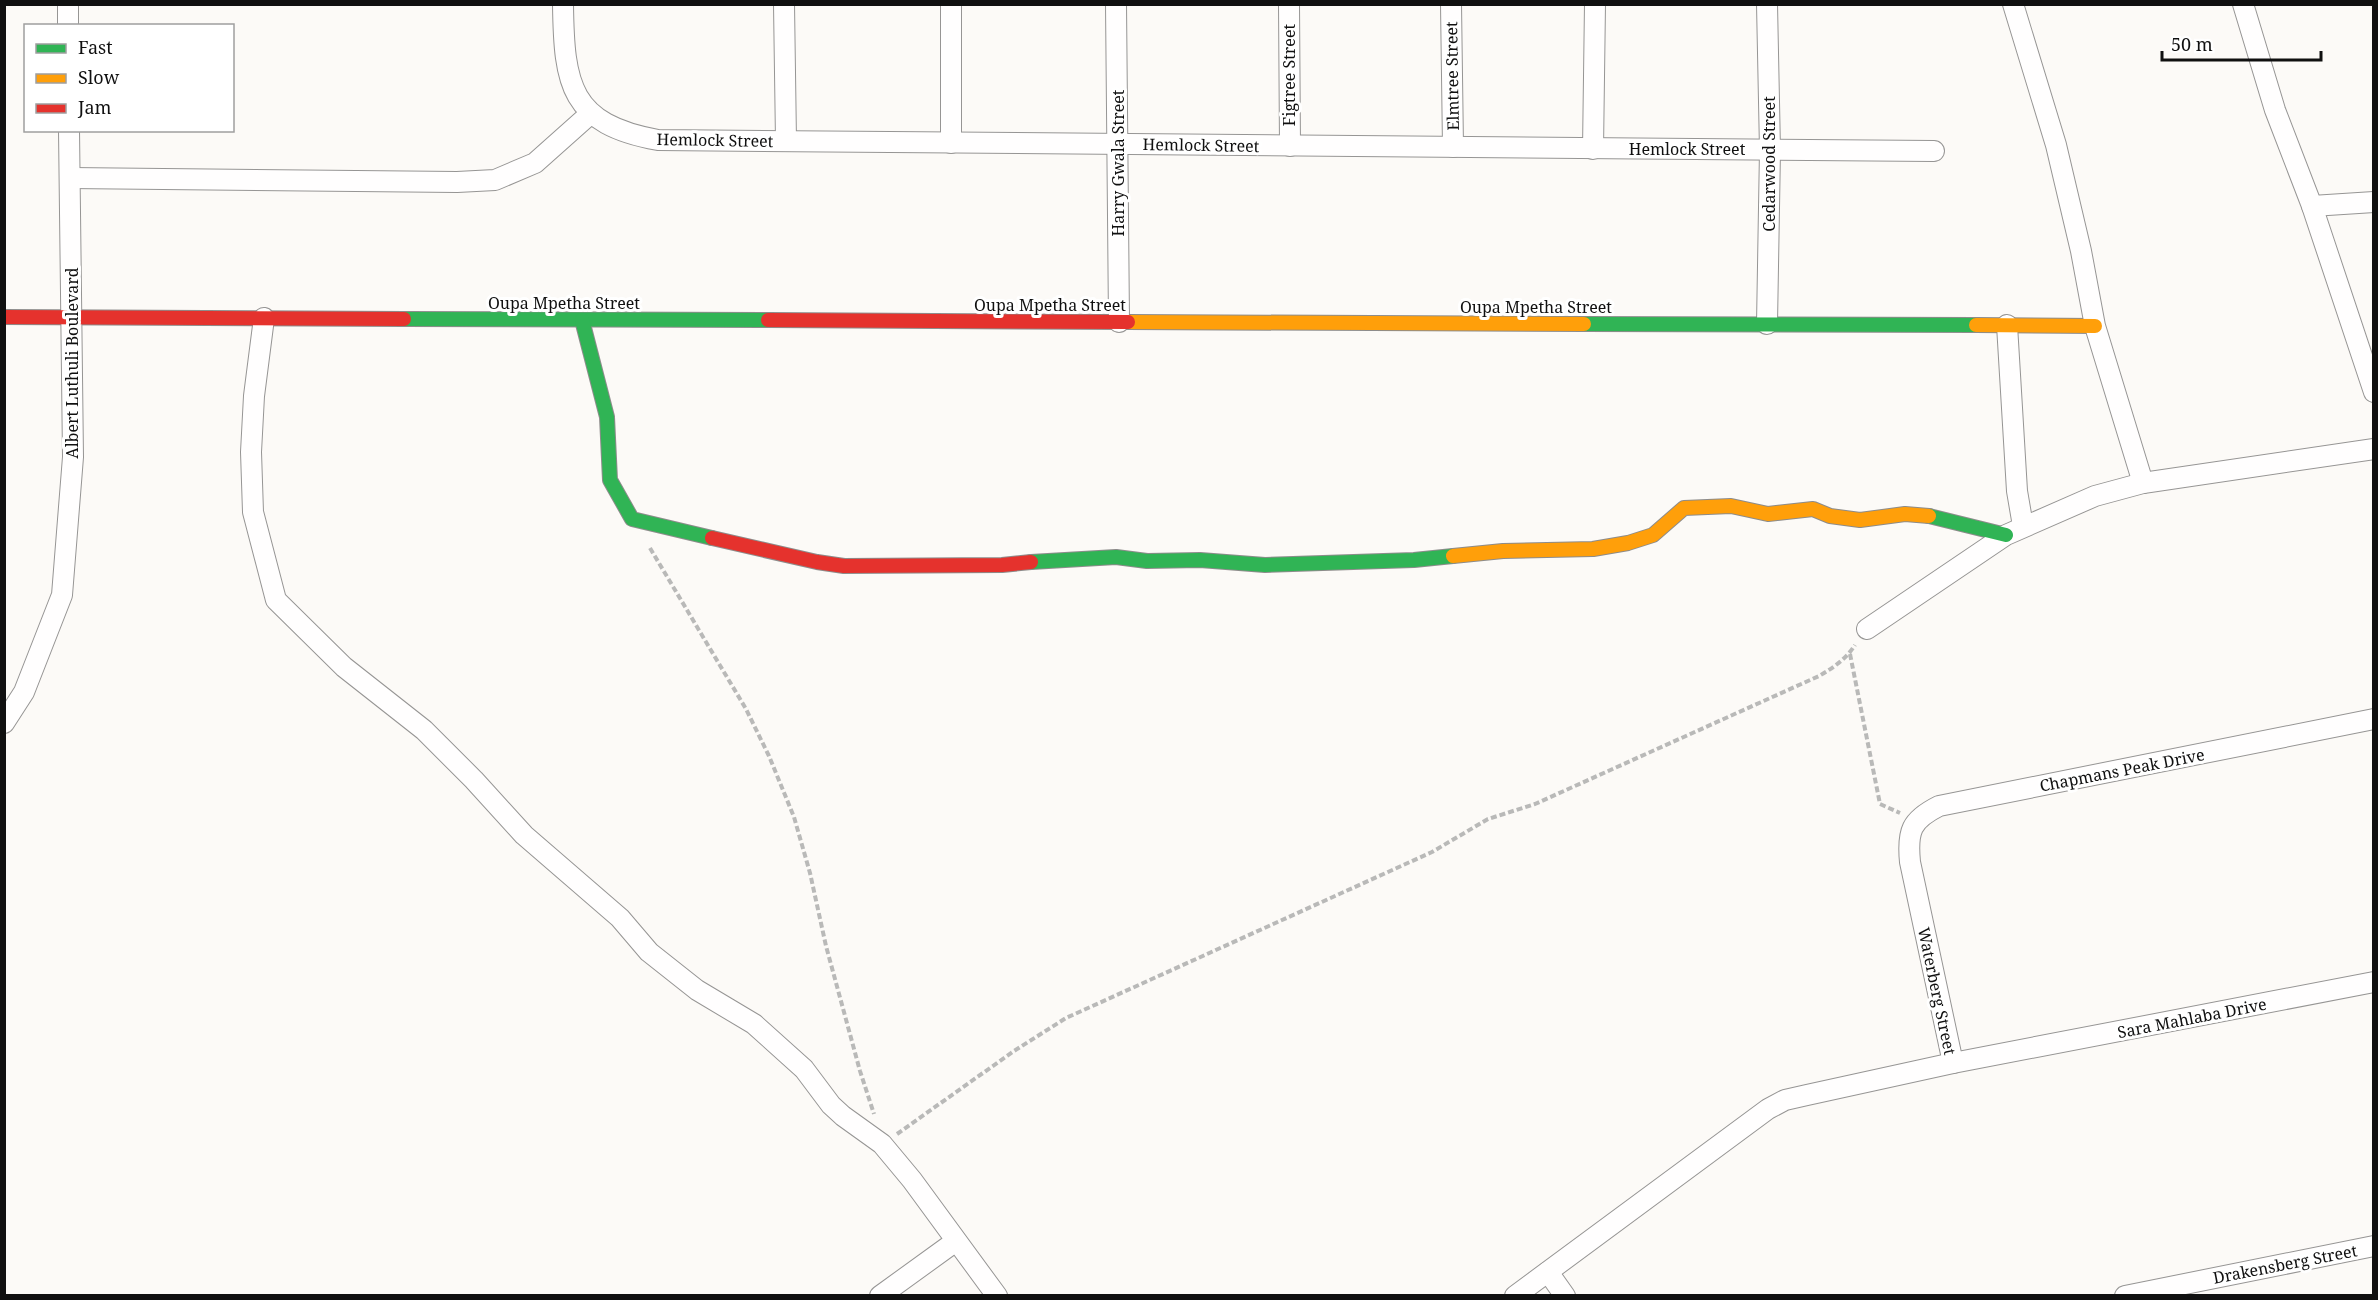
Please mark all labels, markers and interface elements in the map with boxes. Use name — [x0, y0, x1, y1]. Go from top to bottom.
street label: Elmtree Street — [1440, 21, 1464, 131]
legend — [24, 24, 234, 132]
street label: Figtree Street — [1278, 24, 1300, 126]
scale bar — [2162, 24, 2321, 62]
text: 50 m — [2171, 32, 2213, 56]
text: Fast — [78, 35, 113, 59]
text: Slow — [78, 65, 120, 89]
street label: Harry Gwala Street — [1107, 89, 1129, 236]
text: Jam — [77, 95, 112, 119]
street label: Cedarwood Street — [1758, 96, 1780, 232]
street label: Hemlock Street — [657, 128, 774, 152]
street label: Hemlock Street — [1143, 133, 1260, 157]
street label: Hemlock Street — [1629, 138, 1746, 160]
street label: Albert Luthuli Boulevard — [61, 267, 83, 459]
street label: Oupa Mpetha Street — [488, 292, 640, 314]
street label: Oupa Mpetha Street — [974, 294, 1126, 316]
street label: Oupa Mpetha Street — [1460, 296, 1612, 318]
street label: Chapmans Peak Drive — [2038, 743, 2206, 797]
street label: Waterberg Street — [1913, 925, 1961, 1057]
street label: Sara Mahlaba Drive — [2116, 993, 2268, 1043]
street label: Drakensberg Street — [2211, 1239, 2359, 1289]

